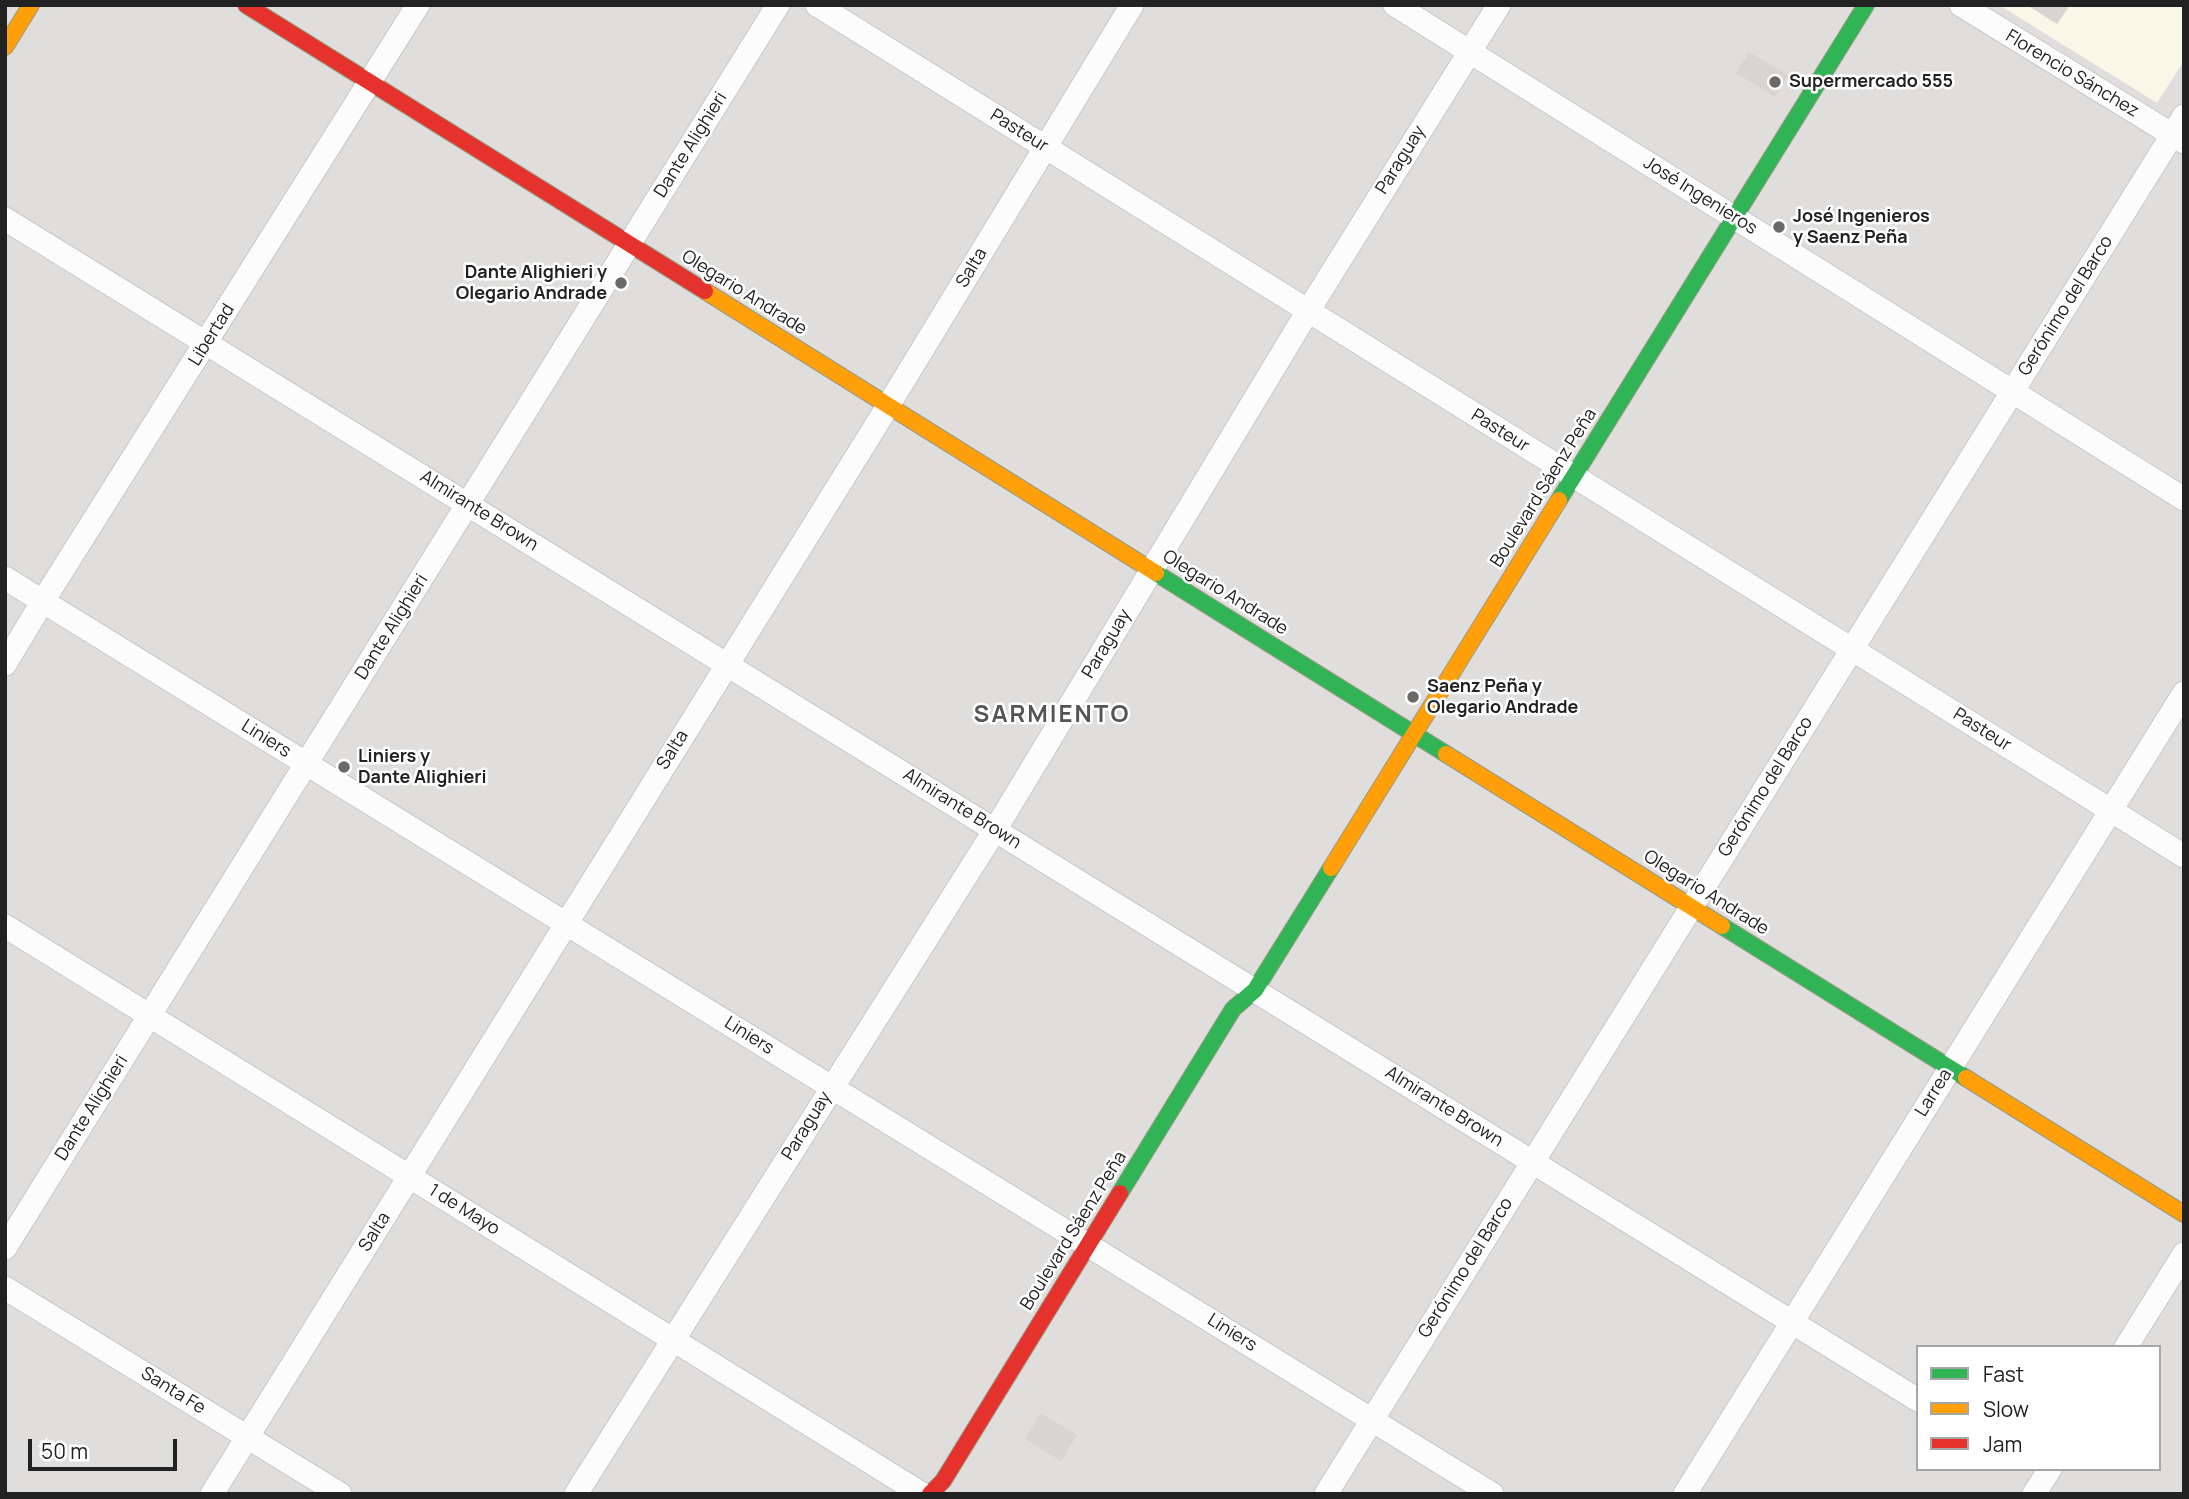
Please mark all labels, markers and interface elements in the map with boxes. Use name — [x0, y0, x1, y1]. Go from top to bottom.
street label: Florencio Sánchez — [2001, 26, 2143, 122]
place label: Supermercado 555 — [1789, 71, 1953, 93]
marker: Supermercado 555 — [1767, 74, 1783, 90]
street label: Dante Alighieri — [650, 88, 732, 202]
street label: Pasteur — [986, 105, 1052, 157]
street label: Paraguay — [1371, 122, 1431, 198]
street label: José Ingenieros — [1639, 152, 1761, 240]
place label: José Ingenieros y Saenz Peña — [1793, 206, 1930, 248]
marker: José Ingenieros y Saenz Peña — [1771, 219, 1787, 235]
street label: Gerónimo del Barco — [2014, 232, 2118, 380]
street label: Salta — [952, 244, 992, 292]
street label: Olegario Andrade — [677, 246, 811, 340]
place label: Dante Alighieri y Olegario Andrade — [456, 262, 607, 304]
marker: Dante Alighieri y Olegario Andrade — [613, 275, 629, 291]
street label: Libertad — [185, 300, 239, 370]
street label: Pasteur — [1467, 405, 1533, 457]
street label: Boulevard Sáenz Peña — [1486, 405, 1602, 571]
street label: Almirante Brown — [416, 466, 542, 556]
street label: Olegario Andrade — [1158, 546, 1292, 640]
street label: Dante Alighieri — [351, 570, 433, 684]
street label: Paraguay — [1078, 605, 1136, 683]
place label: Saenz Peña y Olegario Andrade — [1427, 676, 1578, 718]
marker: Saenz Peña y Olegario Andrade — [1405, 689, 1421, 705]
district label: SARMIENTO — [975, 701, 1129, 729]
street label: Pasteur — [1949, 704, 2015, 756]
street label: Gerónimo del Barco — [1714, 713, 1818, 861]
street label: Liniers — [237, 715, 295, 763]
street label: Salta — [653, 726, 693, 774]
place label: Liniers y Dante Alighieri — [358, 746, 487, 788]
marker: Liniers y Dante Alighieri — [336, 759, 352, 775]
street label: Almirante Brown — [899, 764, 1025, 854]
street label: Olegario Andrade — [1639, 846, 1773, 940]
street label: Liniers — [720, 1012, 778, 1060]
street label: Dante Alighieri — [51, 1051, 133, 1165]
street label: Almirante Brown — [1381, 1062, 1507, 1152]
street label: Larrea — [1911, 1065, 1957, 1121]
street label: Paraguay — [777, 1088, 837, 1164]
street label: Boulevard Sáenz Peña — [1016, 1148, 1132, 1314]
street label: 1 de Mayo — [424, 1180, 504, 1240]
street label: Gerónimo del Barco — [1414, 1194, 1518, 1342]
street label: Salta — [355, 1208, 395, 1256]
street label: Liniers — [1203, 1309, 1261, 1357]
legend — [1916, 1345, 2161, 1471]
text: Fast — [1983, 1360, 2024, 1388]
street label: Santa Fe — [137, 1363, 209, 1419]
text: Slow — [1983, 1395, 2029, 1423]
scale bar — [32, 1426, 180, 1470]
text: Jam — [1983, 1430, 2022, 1458]
text: 50 m — [41, 1437, 88, 1465]

